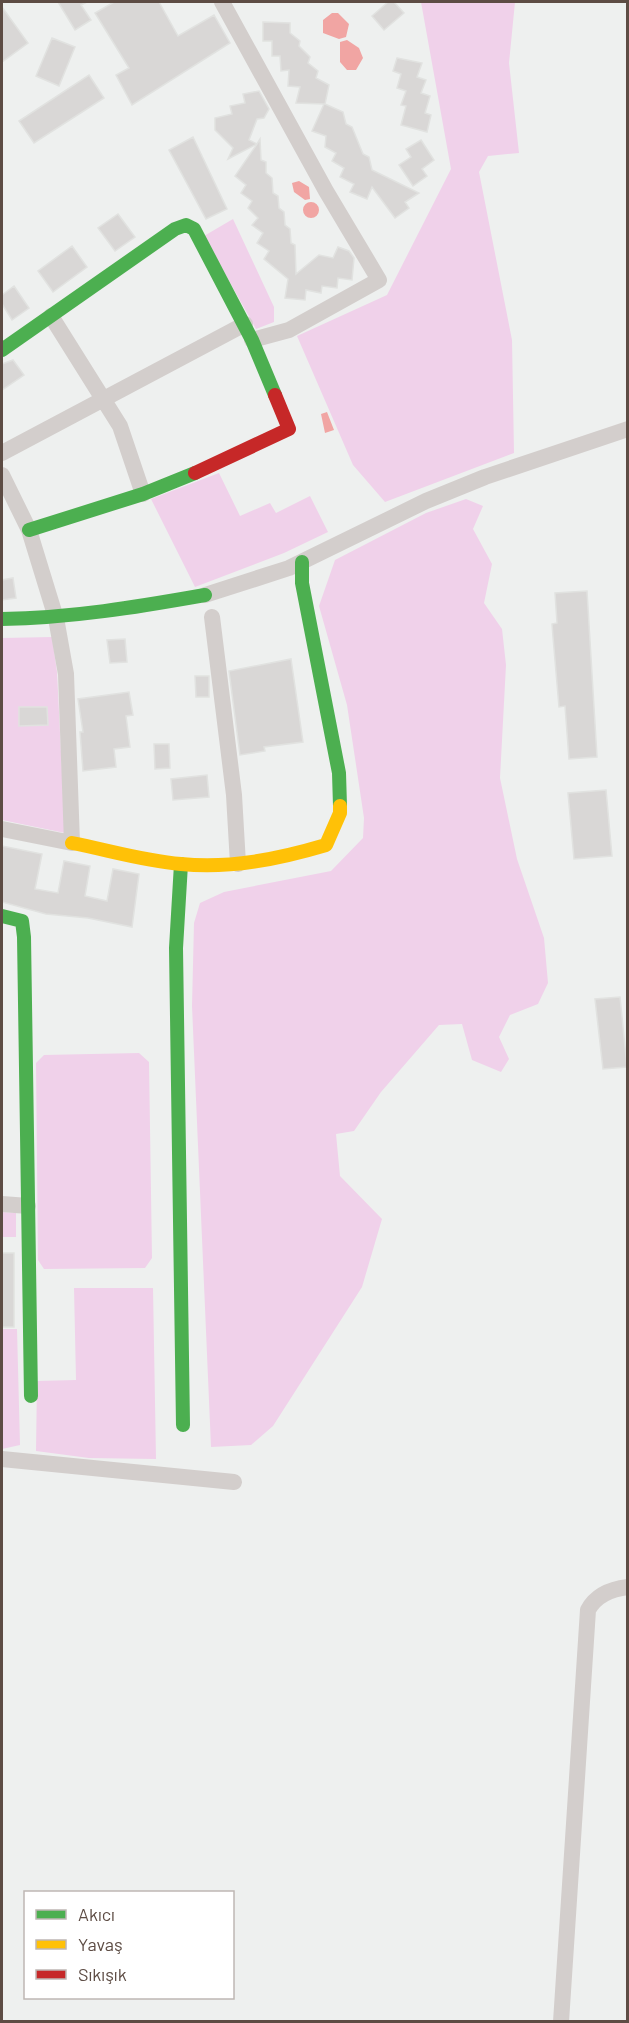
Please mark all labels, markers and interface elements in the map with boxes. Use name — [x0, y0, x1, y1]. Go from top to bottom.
legend — [24, 1891, 234, 1999]
text: Akıcı — [78, 1903, 115, 1925]
text: Yavaş — [78, 1933, 123, 1955]
text: Sıkışık — [78, 1963, 127, 1985]

